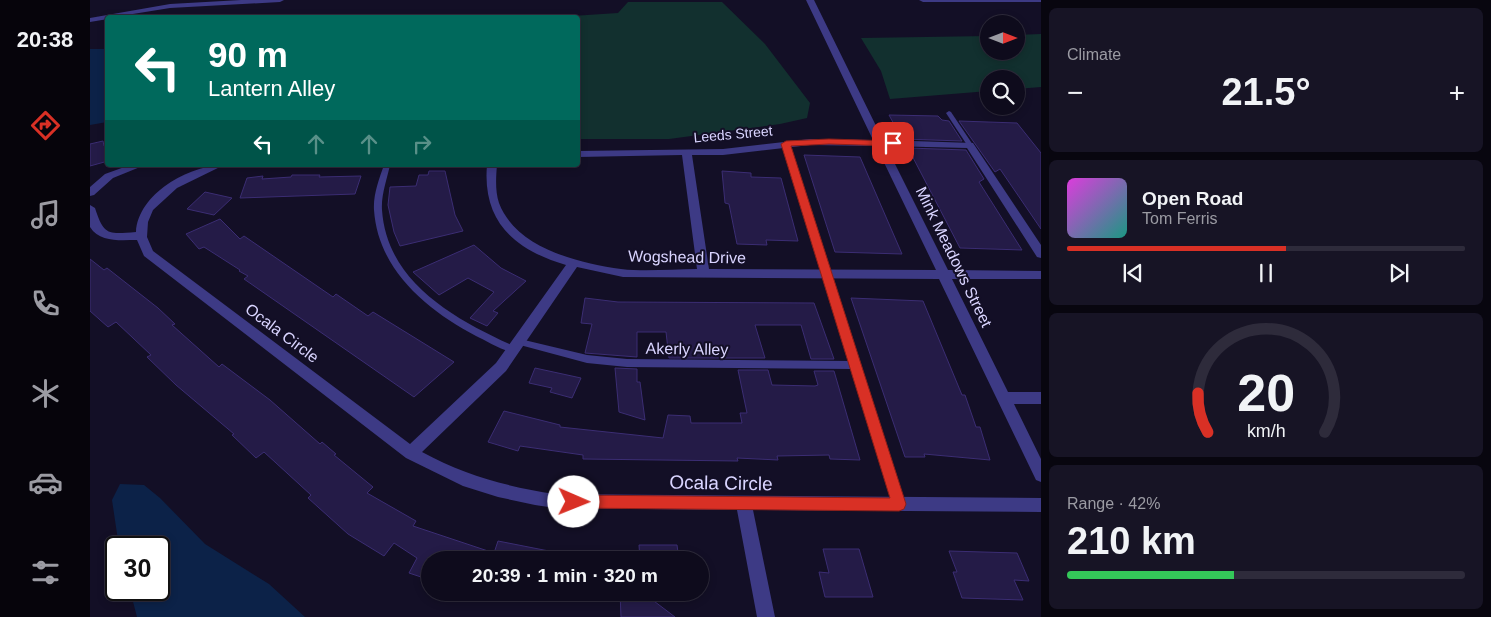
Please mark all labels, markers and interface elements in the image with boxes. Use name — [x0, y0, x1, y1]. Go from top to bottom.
north arrow — [980, 15, 1025, 60]
map controls — [980, 15, 1025, 115]
text: 20:38 — [17, 27, 73, 52]
icon: left — [125, 35, 190, 100]
text: 90 m — [208, 35, 288, 74]
text: Climate — [1067, 46, 1121, 63]
button: search — [980, 70, 1025, 115]
text: 21.5° — [1221, 71, 1311, 113]
text: Lantern Alley — [208, 76, 335, 101]
text: − — [1067, 77, 1083, 108]
text: + — [1449, 77, 1465, 108]
icon: directions — [28, 108, 63, 143]
pin — [872, 122, 914, 164]
street label: Leeds Street — [693, 123, 773, 145]
icon: arrive — [879, 129, 907, 157]
icon: left — [249, 130, 277, 158]
icon: ahead — [302, 130, 330, 158]
icon: ahead — [355, 130, 383, 158]
icon: right — [408, 130, 436, 158]
street label: Mink Meadows Street — [913, 184, 996, 330]
text: Open Road — [1142, 188, 1243, 209]
icon: music — [28, 197, 63, 232]
text: Tom Ferris — [1142, 210, 1218, 227]
street label: Wogshead Drive — [628, 247, 746, 267]
icon: previous — [1119, 259, 1147, 287]
icon: pause — [1252, 259, 1280, 287]
icon: next — [1385, 259, 1413, 287]
icon: phone — [28, 286, 63, 321]
street label: Ocala Circle — [242, 300, 322, 366]
street label: Akerly Alley — [646, 340, 728, 358]
text: 20 — [1237, 364, 1295, 422]
icon: climate — [28, 376, 63, 411]
text: km/h — [1247, 421, 1285, 441]
icon: car — [28, 465, 63, 500]
street label: Ocala Circle — [669, 472, 773, 494]
position arrow — [547, 475, 599, 527]
text: Range · 42% — [1067, 495, 1160, 512]
text: 210 km — [1067, 520, 1196, 562]
speed limit sign: 30 — [105, 536, 170, 601]
icon: filters — [28, 555, 63, 590]
text: 20:39 · 1 min · 320 m — [472, 565, 658, 586]

